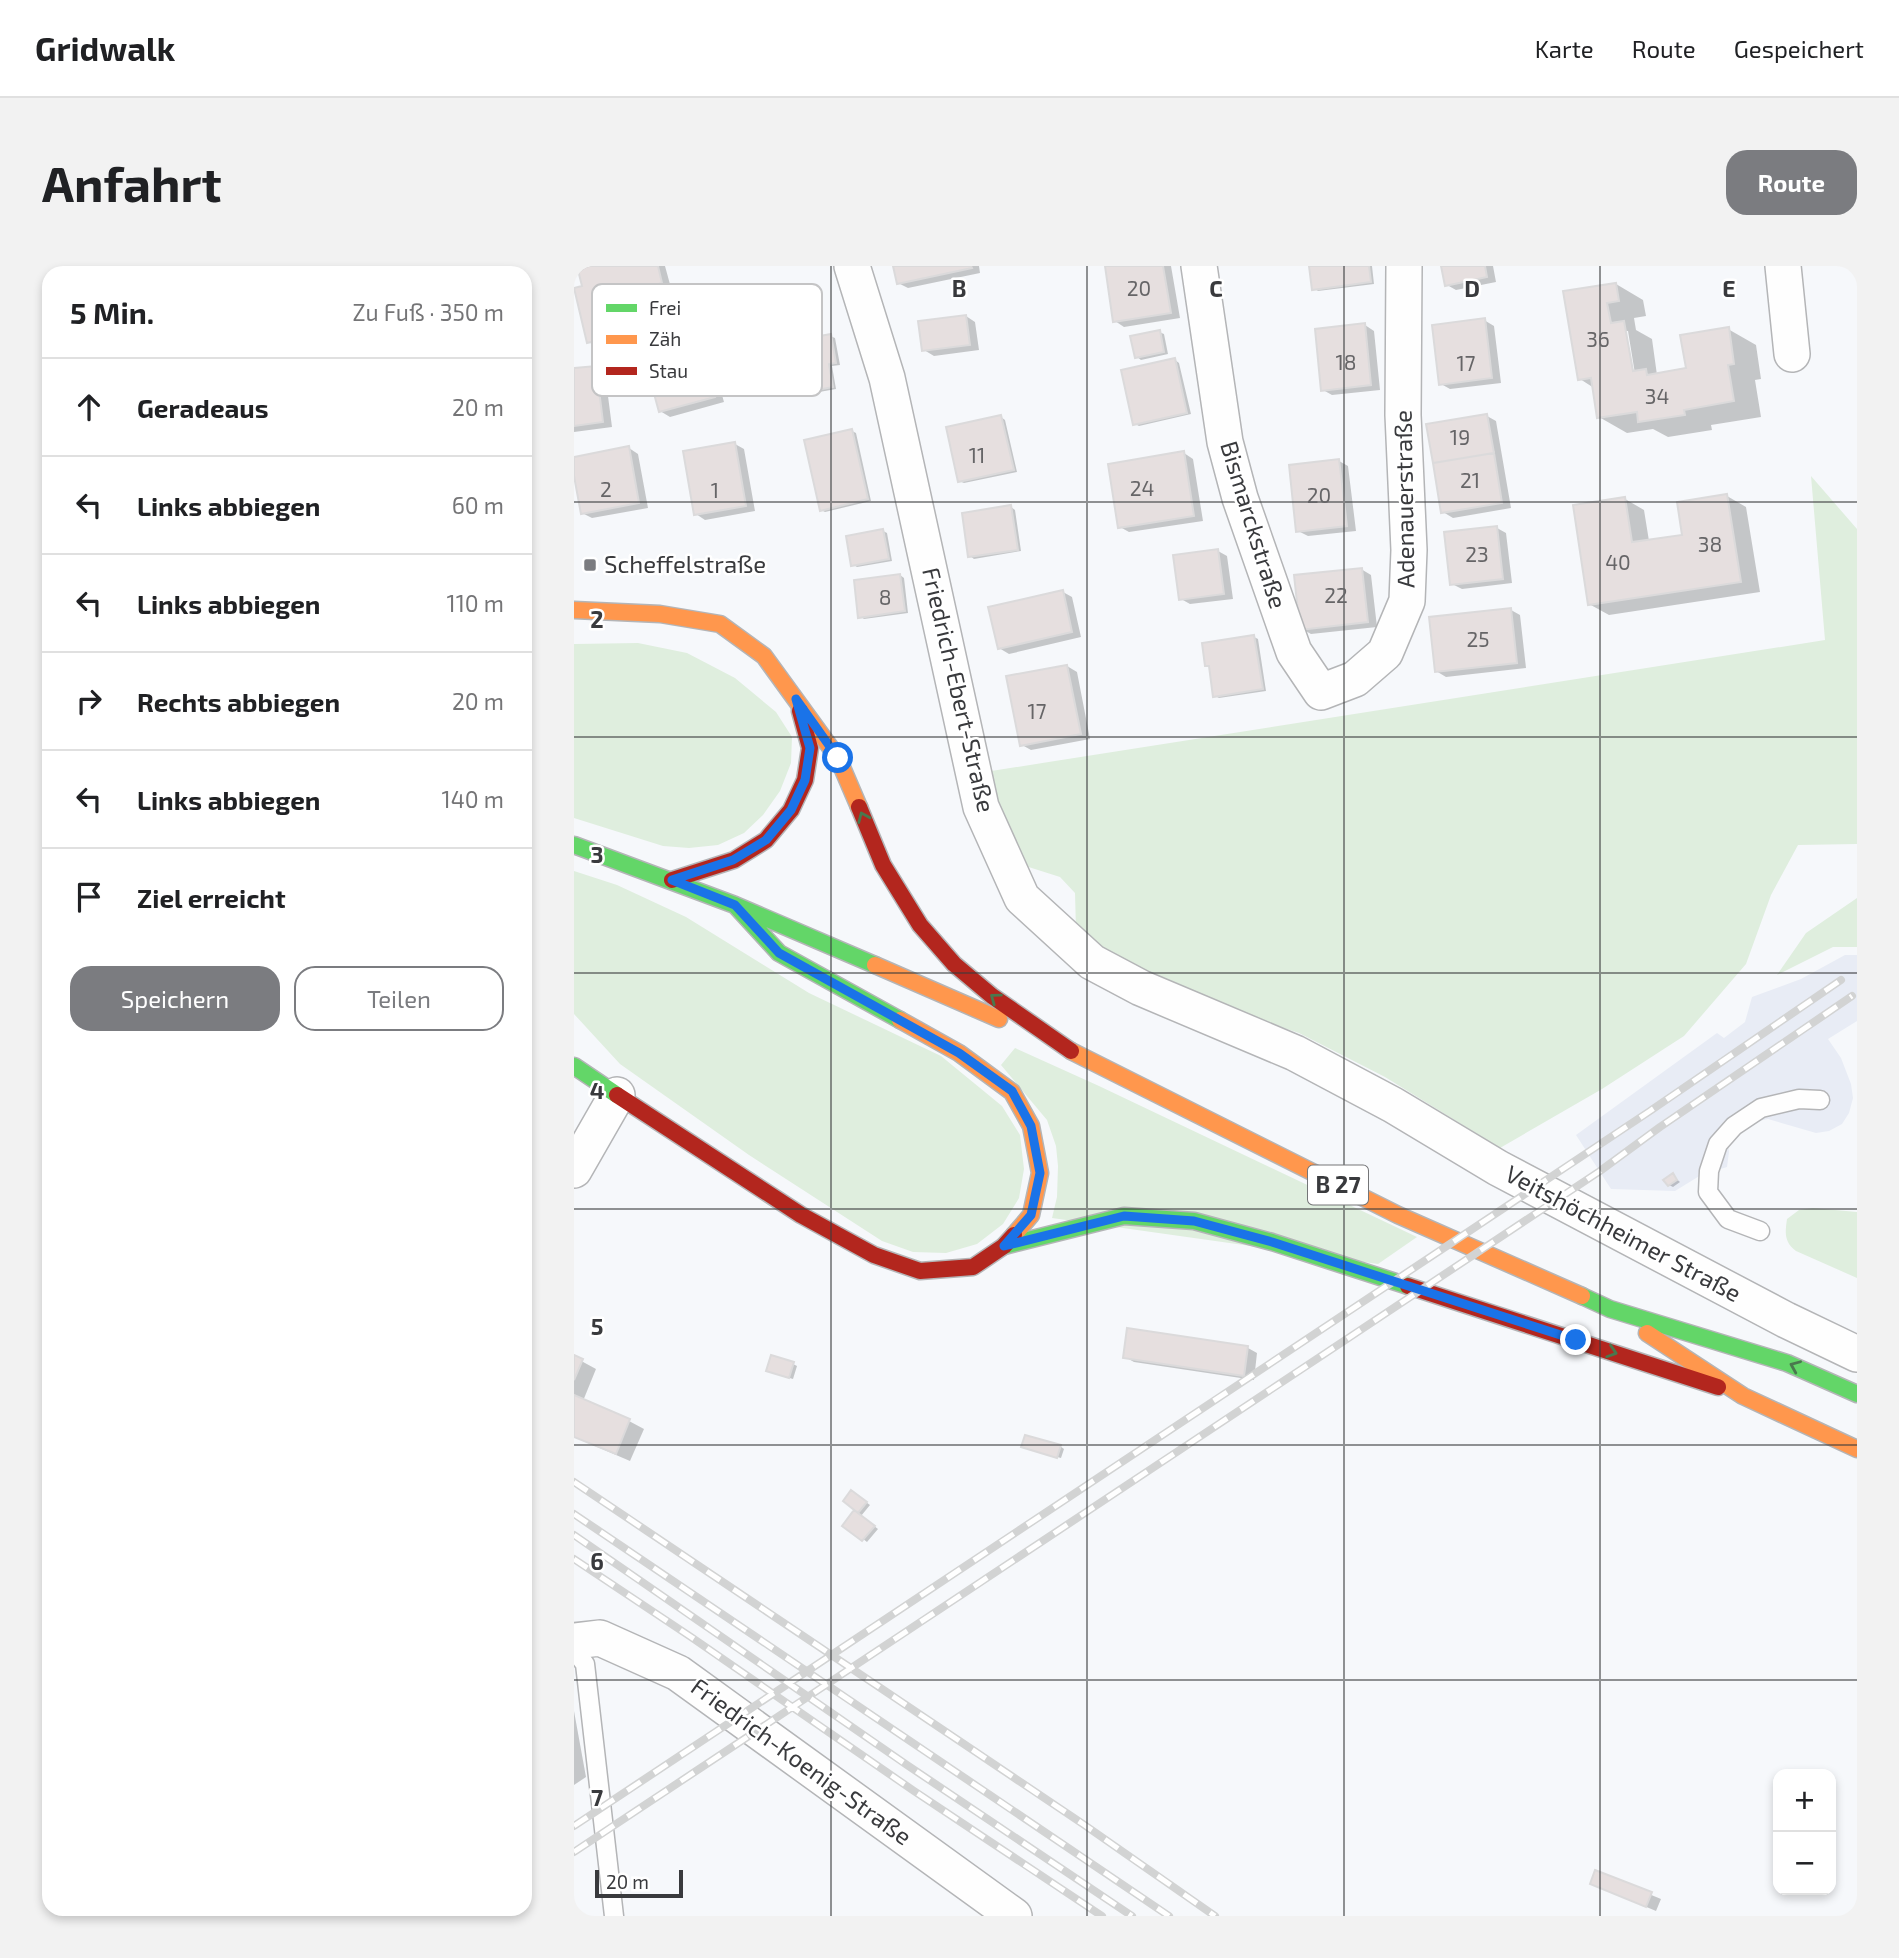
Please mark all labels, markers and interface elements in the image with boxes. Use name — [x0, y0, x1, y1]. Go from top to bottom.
text: Gridwalk — [35, 28, 175, 68]
text: Karte — [1535, 34, 1594, 63]
text: Route — [1632, 34, 1696, 63]
text: Gespeichert — [1734, 34, 1864, 63]
button: Route — [1726, 150, 1857, 215]
text: Anfahrt — [42, 153, 222, 212]
text: B — [952, 274, 966, 302]
text: C — [1209, 274, 1223, 302]
text: D — [1464, 274, 1480, 302]
text: E — [1722, 274, 1736, 302]
house number: 20 — [1127, 275, 1151, 300]
legend — [592, 284, 822, 396]
text: 5 Min. — [70, 294, 154, 330]
text: Frei — [649, 296, 681, 319]
text: Zu Fuß · 350 m — [352, 298, 504, 326]
house number: 36 — [1586, 326, 1610, 351]
text: Zäh — [649, 327, 681, 350]
house number: 18 — [1335, 349, 1357, 374]
house number: 17 — [1456, 350, 1476, 375]
text: Stau — [649, 359, 688, 382]
house number: 34 — [1645, 383, 1669, 408]
icon: ahead — [70, 388, 108, 426]
text: Geradeaus — [137, 392, 269, 423]
text: 20 m — [452, 393, 504, 421]
street label: Adenauerstraße — [1387, 410, 1420, 588]
house number: 19 — [1450, 424, 1470, 449]
street label: Bismarckstraße — [1215, 437, 1294, 612]
house number: 11 — [969, 442, 985, 467]
house number: 21 — [1460, 467, 1480, 492]
house number: 24 — [1130, 475, 1154, 500]
house number: 2 — [600, 476, 612, 501]
house number: 1 — [711, 477, 719, 502]
house number: 20 — [1307, 482, 1331, 507]
icon: left — [70, 486, 108, 524]
text: Links abbiegen — [137, 490, 321, 521]
text: 60 m — [452, 491, 504, 519]
house number: 38 — [1698, 531, 1722, 556]
house number: 23 — [1465, 541, 1489, 566]
place label: Scheffelstraße — [604, 549, 766, 578]
house number: 40 — [1605, 549, 1631, 574]
marker: Scheffelstraße — [582, 557, 598, 573]
street label: Friedrich-Ebert-Straße — [917, 564, 1002, 815]
house number: 22 — [1324, 582, 1348, 607]
icon: left — [70, 584, 108, 622]
house number: 8 — [879, 584, 891, 609]
text: Links abbiegen — [137, 588, 321, 619]
text: 110 m — [447, 589, 504, 617]
text: 2 — [590, 605, 604, 633]
house number: 25 — [1466, 626, 1490, 651]
icon: right — [70, 682, 108, 720]
text: Rechts abbiegen — [137, 686, 340, 717]
text: 20 m — [452, 687, 504, 715]
house number: 17 — [1027, 698, 1047, 723]
route start — [822, 742, 853, 773]
icon: left — [70, 780, 108, 818]
text: Links abbiegen — [137, 784, 321, 815]
text: 140 m — [442, 785, 504, 813]
one-way arrow — [857, 812, 871, 825]
text: 3 — [590, 840, 604, 868]
icon: arrive — [70, 878, 108, 916]
text: Ziel erreicht — [137, 882, 286, 913]
button: Speichern — [70, 966, 280, 1031]
button: Teilen — [294, 966, 504, 1031]
one-way arrow — [990, 994, 1003, 1006]
text: 4 — [590, 1076, 604, 1104]
street label: Veitshöchheimer Straße — [1501, 1158, 1746, 1307]
road number: B 27 — [1308, 1166, 1368, 1204]
text: 5 — [591, 1312, 603, 1340]
route end — [1560, 1324, 1591, 1355]
one-way arrow — [1605, 1344, 1617, 1358]
one-way arrow — [1790, 1361, 1802, 1375]
text: 6 — [590, 1547, 604, 1575]
street label: Friedrich-Koenig-Straße — [686, 1671, 918, 1850]
map controls — [1773, 1769, 1836, 1895]
button: + — [1773, 1769, 1836, 1832]
text: 7 — [591, 1783, 603, 1811]
button: − — [1773, 1832, 1836, 1895]
scale bar — [595, 1867, 682, 1899]
text: 20 m — [606, 1870, 649, 1893]

